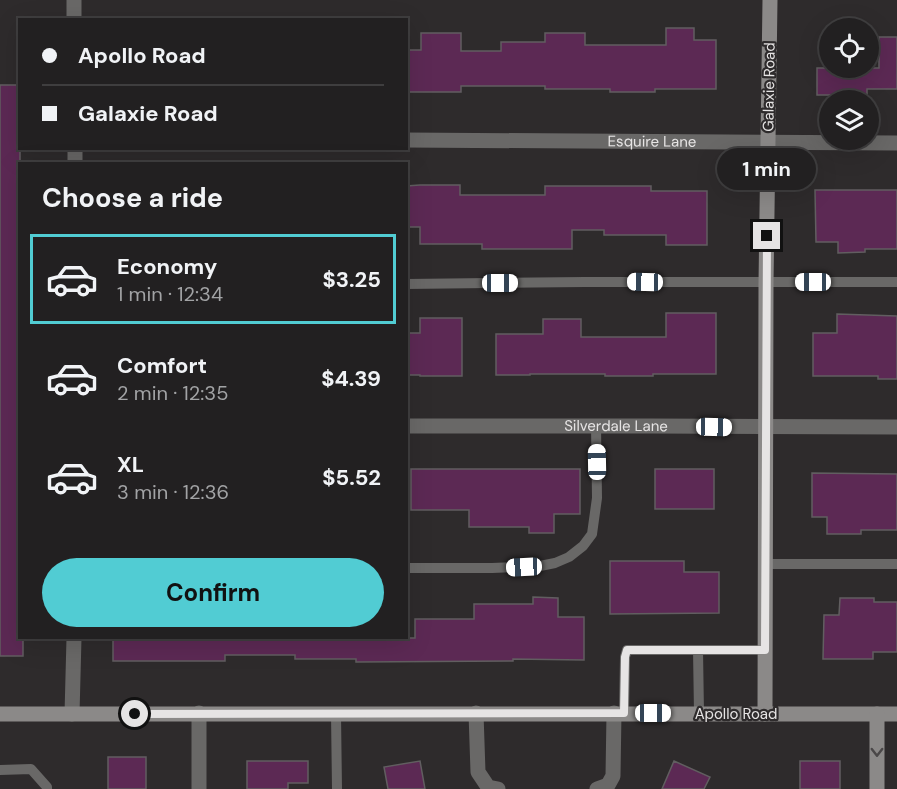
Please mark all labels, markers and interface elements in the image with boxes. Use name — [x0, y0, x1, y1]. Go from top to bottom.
map controls — [819, 18, 879, 150]
button: locate — [819, 18, 879, 78]
text: Apollo Road — [78, 41, 206, 70]
street label: Galaxie Road — [758, 42, 780, 132]
button: layers — [819, 90, 879, 150]
text: Galaxie Road — [78, 99, 218, 128]
street label: Esquire Lane — [608, 131, 696, 152]
callout: 1 min — [718, 149, 816, 191]
text: 1 min — [742, 156, 791, 182]
text: Choose a ride — [42, 180, 223, 215]
route end — [753, 222, 780, 249]
icon: car — [45, 252, 99, 306]
text: Economy — [117, 252, 217, 281]
text: $3.25 — [323, 265, 381, 294]
car — [627, 273, 663, 291]
car — [795, 273, 831, 291]
car — [482, 274, 518, 292]
text: 1 min · 12:34 — [117, 281, 223, 307]
icon: car — [45, 351, 99, 405]
text: Comfort — [117, 351, 207, 380]
text: $4.39 — [321, 364, 381, 393]
text: 2 min · 12:35 — [117, 380, 228, 406]
street label: Silverdale Lane — [564, 416, 668, 436]
car — [696, 418, 732, 436]
car — [588, 444, 606, 480]
icon: car — [45, 450, 99, 504]
text: XL — [117, 450, 144, 479]
text: $5.52 — [322, 463, 381, 492]
text: 3 min · 12:36 — [117, 479, 229, 505]
car — [506, 557, 542, 577]
button: Confirm — [42, 558, 384, 627]
route start — [121, 700, 148, 727]
car — [635, 704, 671, 722]
street label: Apollo Road — [695, 704, 777, 724]
one-way arrow — [871, 747, 883, 756]

